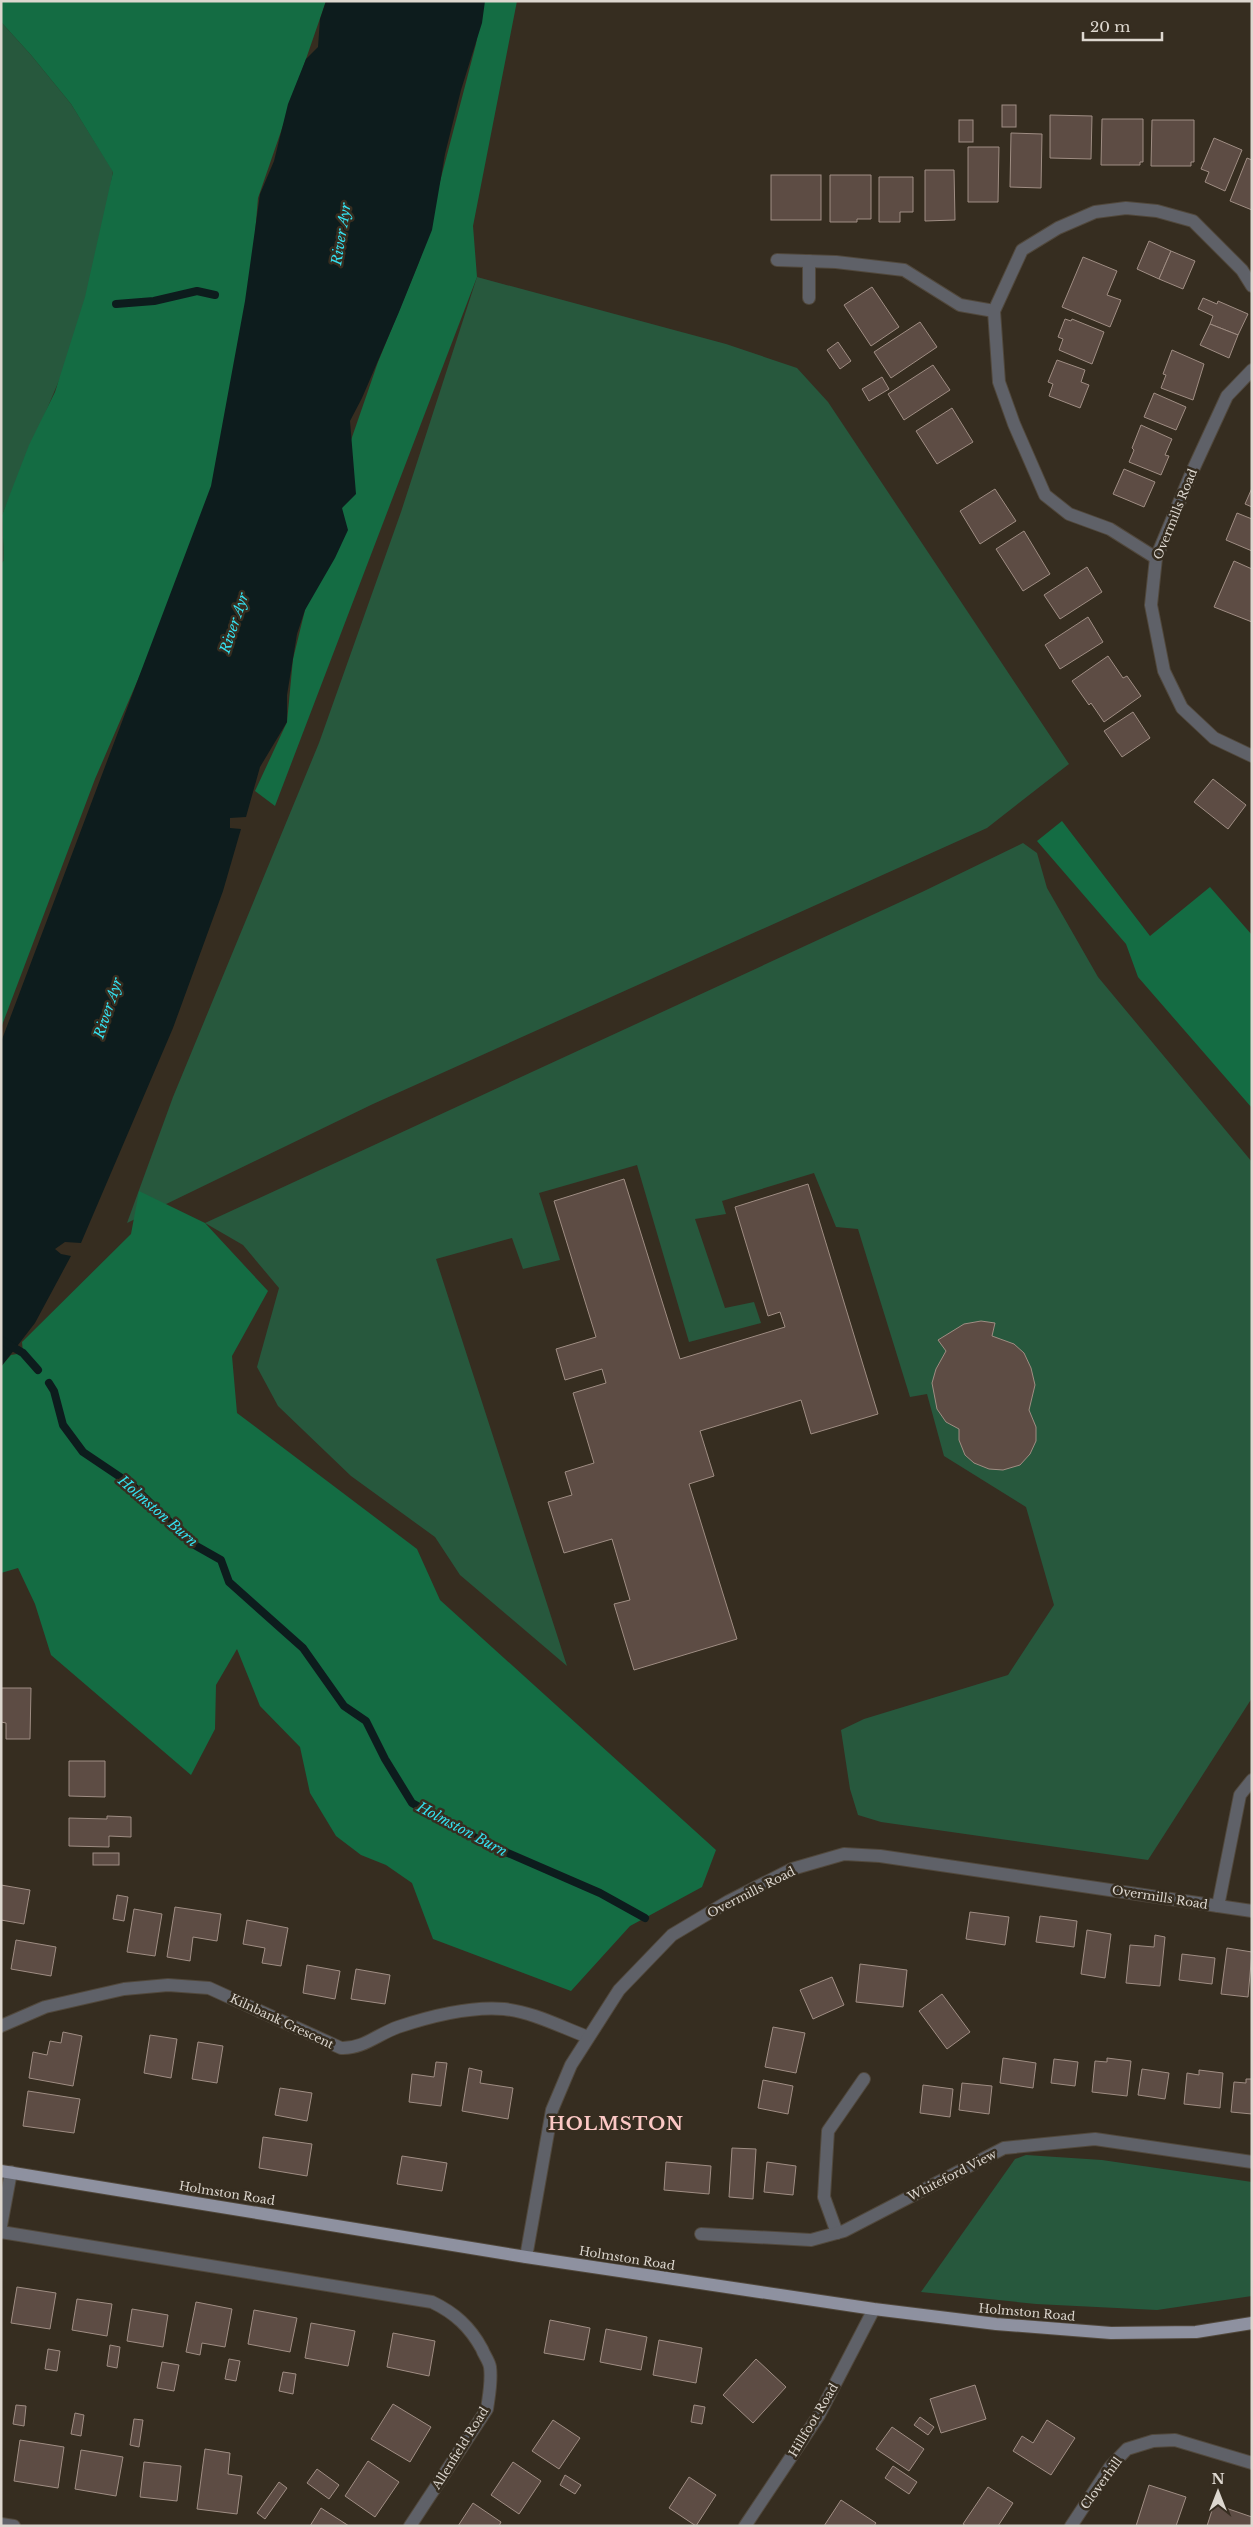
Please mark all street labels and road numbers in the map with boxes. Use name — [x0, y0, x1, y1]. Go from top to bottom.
street label: Overmills Road — [1150, 466, 1200, 562]
street label: Overmills Road — [705, 1863, 797, 1921]
street label: Overmills Road — [1111, 1882, 1209, 1912]
street label: Kilnbank Crescent — [228, 1990, 337, 2052]
street label: Whiteford View — [904, 2146, 1000, 2204]
street label: Holmston Road — [178, 2178, 276, 2208]
street label: Holmston Road — [578, 2243, 676, 2273]
street label: Holmston Road — [978, 2300, 1076, 2324]
street label: Hillfoot Road — [785, 2380, 841, 2460]
street label: Allenfield Road — [428, 2404, 491, 2493]
street label: Cloverhill — [1077, 2454, 1125, 2512]

